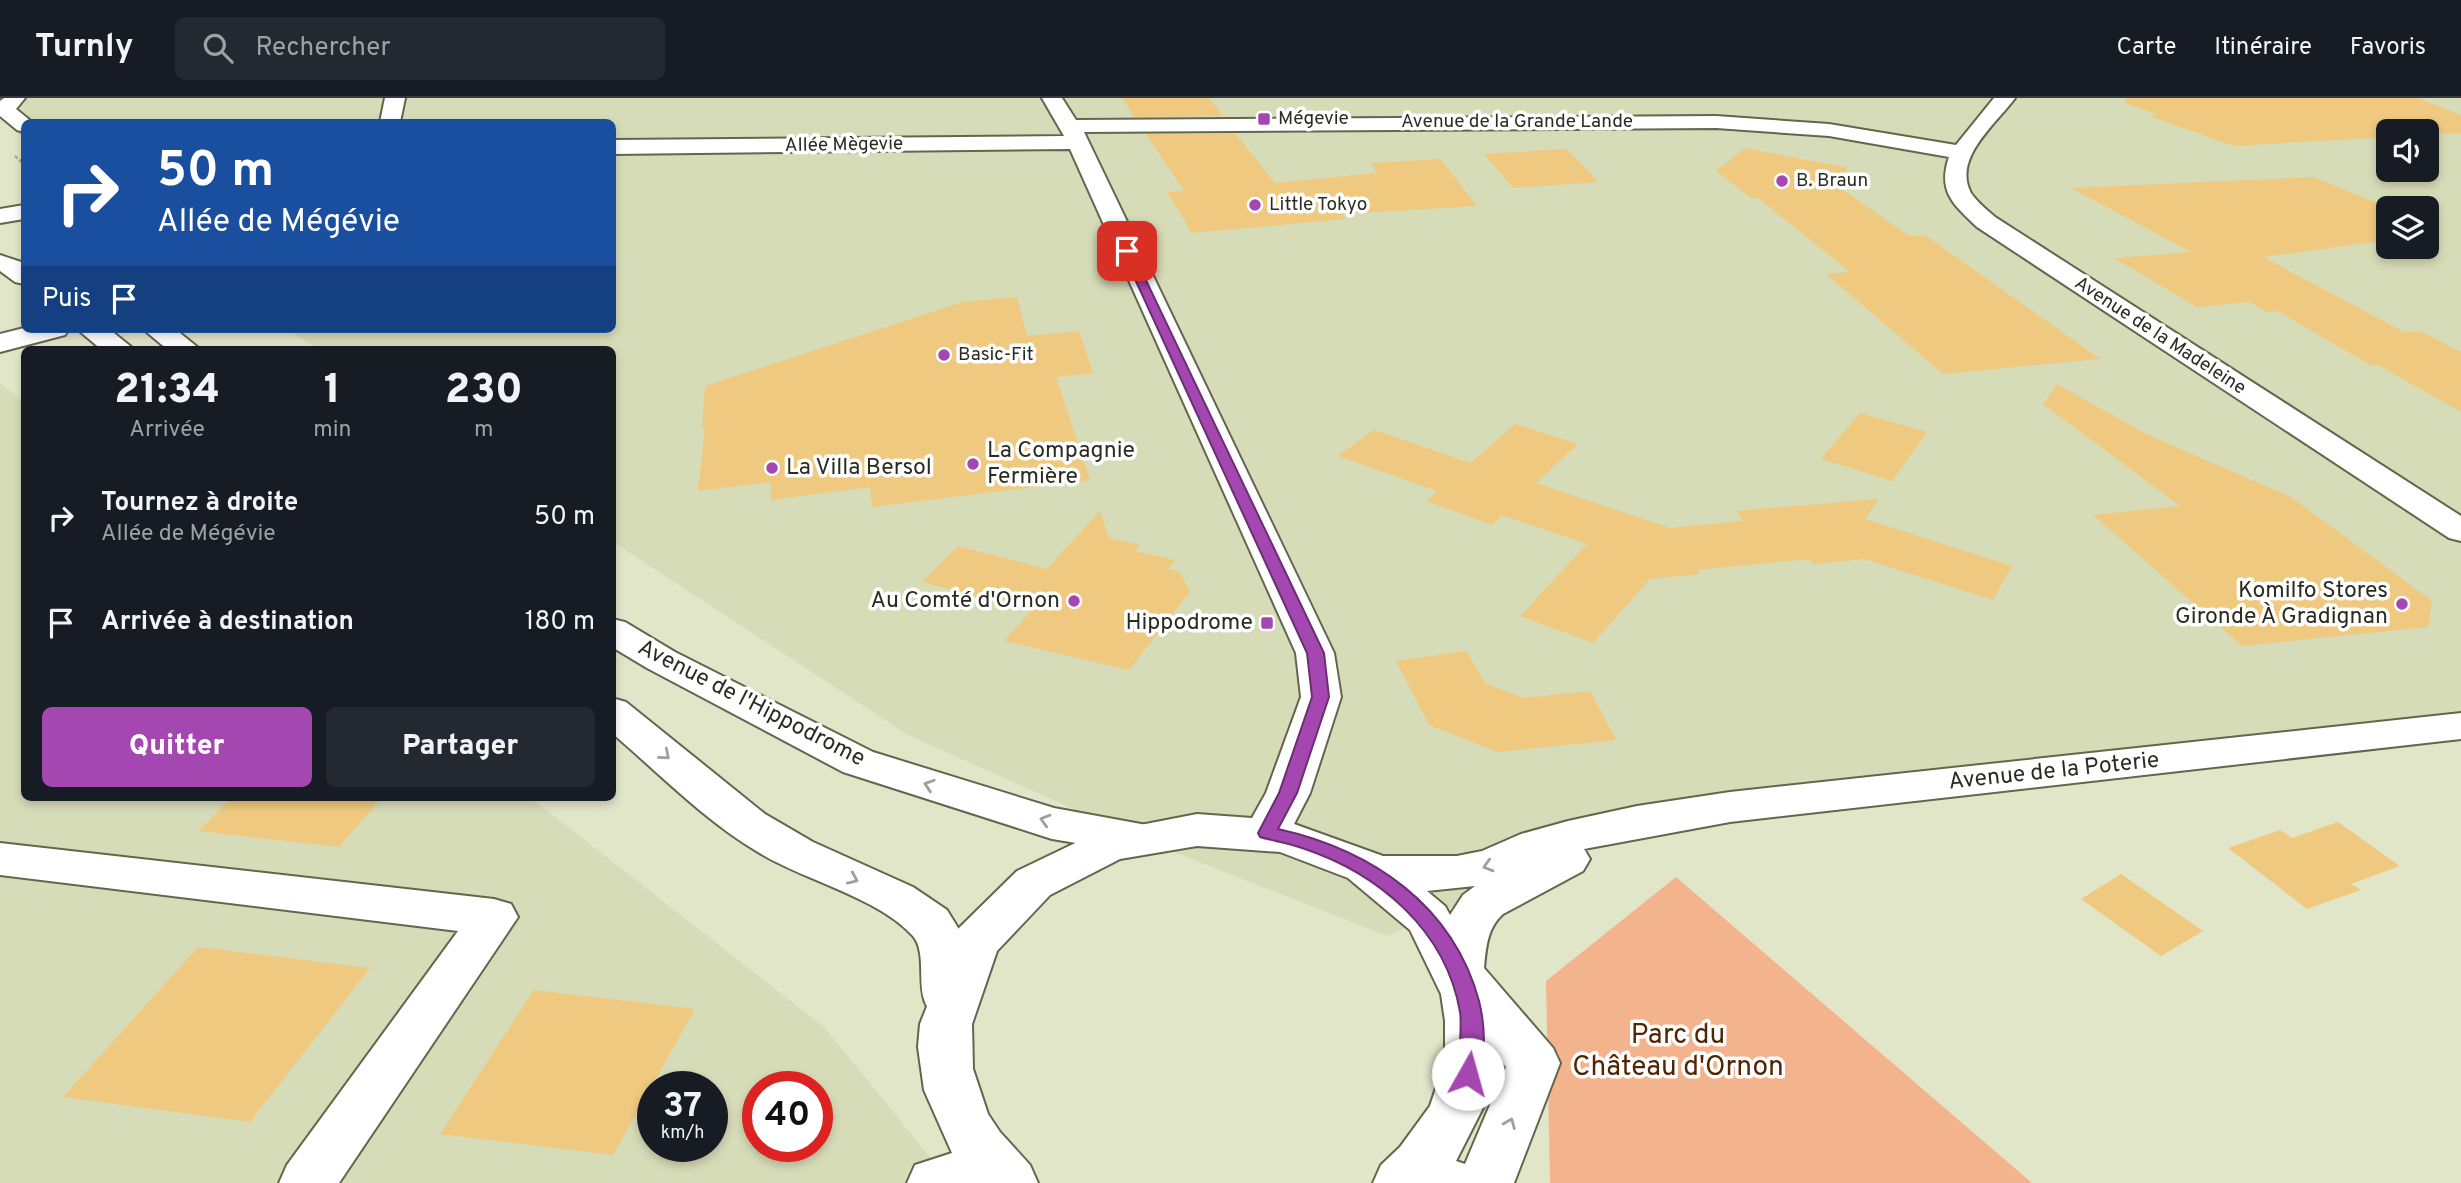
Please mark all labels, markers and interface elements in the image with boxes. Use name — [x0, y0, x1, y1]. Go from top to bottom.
search box — [175, 17, 665, 80]
text: Turnly — [35, 27, 133, 69]
icon: search — [199, 29, 237, 67]
text: Rechercher — [255, 32, 391, 65]
text: Carte — [2116, 33, 2176, 63]
text: Itinéraire — [2214, 33, 2312, 63]
text: Favoris — [2350, 33, 2426, 63]
place label: Mégevie — [1278, 107, 1349, 131]
street label: Avenue de la Grande Lande — [1401, 110, 1633, 134]
marker: Mégevie — [1256, 111, 1272, 127]
map controls — [2376, 119, 2439, 259]
button: sound — [2376, 119, 2439, 182]
street label: Allée Mègevie — [785, 132, 903, 158]
text: 50 m — [157, 142, 274, 204]
icon: right — [42, 147, 133, 238]
place label: B. Braun — [1796, 169, 1868, 193]
marker: B. Braun — [1774, 173, 1790, 189]
place label: Little Tokyo — [1269, 193, 1367, 217]
button: layers — [2376, 196, 2439, 259]
marker: Little Tokyo — [1247, 197, 1263, 213]
text: Allée de Mégévie — [157, 203, 400, 243]
pin — [1097, 221, 1157, 281]
icon: arrive — [1108, 232, 1146, 270]
street label: Avenue de la Madeleine — [2070, 271, 2250, 401]
icon: arrive — [105, 280, 143, 318]
text: Puis — [42, 283, 91, 316]
place label: Basic-Fit — [958, 343, 1034, 367]
marker: Basic-Fit — [936, 347, 952, 363]
text: 21:34 — [114, 365, 220, 418]
text: 1 — [324, 365, 341, 418]
text: 230 — [445, 365, 523, 418]
text: Arrivée — [129, 416, 205, 445]
text: min — [313, 416, 352, 445]
text: m — [474, 416, 494, 445]
place label: La Compagnie Fermière — [987, 437, 1135, 492]
place label: La Villa Bersol — [786, 454, 932, 483]
marker: La Compagnie Fermière — [965, 456, 981, 472]
marker: La Villa Bersol — [764, 460, 780, 476]
text: Tournez à droite — [101, 487, 298, 520]
icon: right — [42, 499, 80, 537]
text: 50 m — [534, 501, 595, 534]
text: Allée de Mégévie — [101, 520, 276, 549]
place label: Komilfo Stores Gironde À Gradignan — [2175, 577, 2388, 632]
place label: Au Comté d'Ornon — [871, 587, 1060, 616]
marker: Au Comté d'Ornon — [1066, 593, 1082, 609]
marker: Komilfo Stores Gironde À Gradignan — [2394, 596, 2410, 612]
icon: arrive — [42, 604, 80, 642]
text: Arrivée à destination — [101, 606, 354, 639]
text: 180 m — [525, 606, 595, 639]
place label: Hippodrome — [1125, 609, 1253, 638]
marker: Hippodrome — [1259, 615, 1275, 631]
street label: Avenue de l'Hippodrome — [632, 634, 870, 774]
button: Quitter — [42, 707, 312, 787]
button: Partager — [326, 707, 595, 787]
one-way arrow — [656, 747, 669, 759]
street label: Avenue de la Poterie — [1947, 747, 2161, 797]
one-way arrow — [924, 779, 936, 794]
one-way arrow — [1039, 814, 1051, 829]
one-way arrow — [1482, 857, 1494, 872]
one-way arrow — [846, 871, 858, 885]
park label: Parc du Château d'Ornon — [1572, 1018, 1784, 1086]
position arrow — [1431, 1037, 1505, 1111]
speed limit sign: 40 — [742, 1071, 833, 1162]
text: 37 — [663, 1085, 702, 1129]
one-way arrow — [1502, 1117, 1516, 1129]
text: km/h — [661, 1122, 704, 1145]

